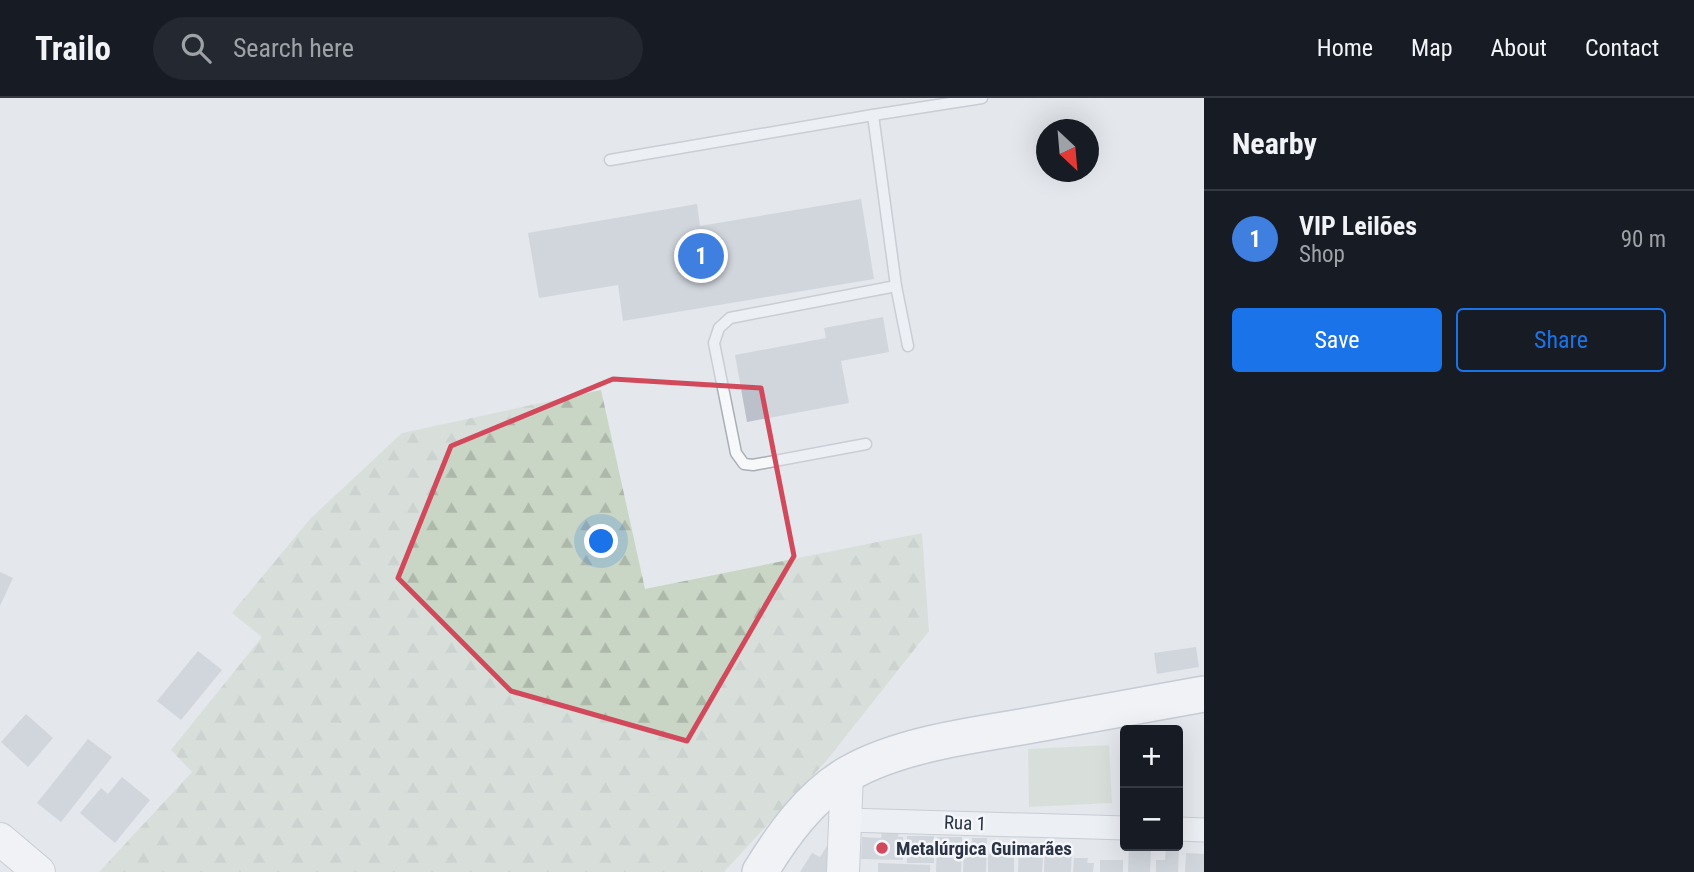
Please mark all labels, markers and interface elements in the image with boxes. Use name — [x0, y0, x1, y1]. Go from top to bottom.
search box — [153, 17, 643, 80]
text: Trailo — [35, 29, 111, 68]
icon: search — [177, 29, 215, 67]
text: Search here — [233, 33, 354, 63]
text: Home — [1317, 34, 1373, 62]
text: Map — [1411, 34, 1453, 62]
text: About — [1491, 34, 1547, 62]
text: Contact — [1585, 34, 1659, 62]
north arrow — [1036, 119, 1099, 182]
text: Nearby — [1232, 126, 1317, 161]
text: VIP Leilões — [1299, 211, 1417, 241]
text: 1 — [1249, 226, 1261, 253]
text: 90 m — [1621, 226, 1666, 253]
pin: 1 — [678, 230, 724, 282]
text: Shop — [1299, 241, 1345, 268]
button: Save — [1232, 308, 1442, 372]
button: Share — [1456, 308, 1666, 372]
your location — [584, 524, 618, 558]
map controls — [1120, 725, 1183, 851]
button: + — [1120, 725, 1183, 788]
button: − — [1120, 788, 1183, 851]
street label: Rua 1 — [944, 811, 986, 835]
place label: Metalúrgica Guimarães — [896, 837, 1072, 860]
marker: Metalúrgica Guimarães — [874, 840, 890, 856]

